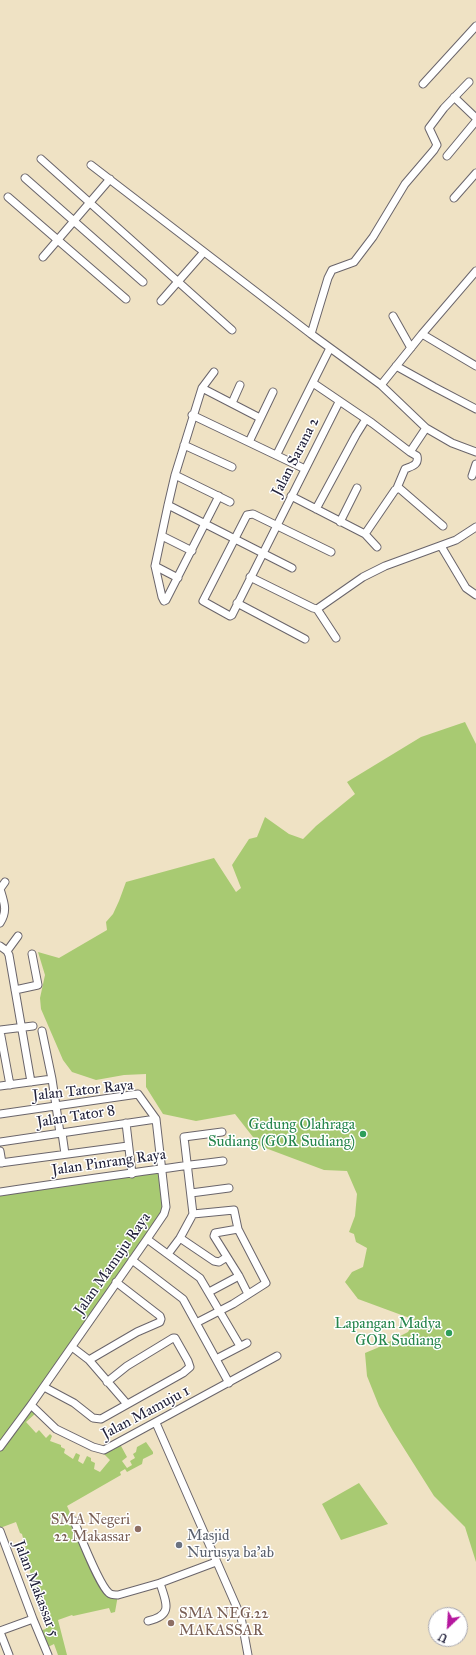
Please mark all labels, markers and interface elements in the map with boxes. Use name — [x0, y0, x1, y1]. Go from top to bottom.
street label: Jalan Sarana 2 — [269, 415, 323, 499]
street label: Jalan Tator Raya — [32, 1077, 134, 1105]
street label: Jalan Tator 8 — [35, 1102, 117, 1132]
place label: Gedung Olahraga Sudiang (GOR Sudiang) — [208, 1116, 355, 1151]
marker: Gedung Olahraga Sudiang (GOR Sudiang) — [358, 1129, 368, 1139]
street label: Jalan Pinrang Raya — [51, 1146, 167, 1180]
street label: Jalan Mamuju Raya — [71, 1209, 155, 1319]
place label: Lapangan Madya GOR Sudiang — [334, 1315, 441, 1350]
marker: Lapangan Madya GOR Sudiang — [444, 1328, 454, 1338]
street label: Jalan Mamuju 1 — [99, 1382, 193, 1444]
place label: SMA Negeri 22 Makassar — [51, 1511, 130, 1546]
marker: SMA Negeri 22 Makassar — [133, 1524, 143, 1534]
place label: Masjid Nurusya ba'ab — [187, 1527, 274, 1562]
street label: Jalan Makassar 5 — [9, 1538, 63, 1640]
marker: Masjid Nurusya ba'ab — [174, 1540, 184, 1550]
place label: SMA NEG.22 MAKASSAR — [179, 1605, 269, 1640]
north arrow — [428, 1607, 468, 1647]
marker: SMA NEG.22 MAKASSAR — [166, 1618, 176, 1628]
text: U — [436, 1630, 450, 1645]

